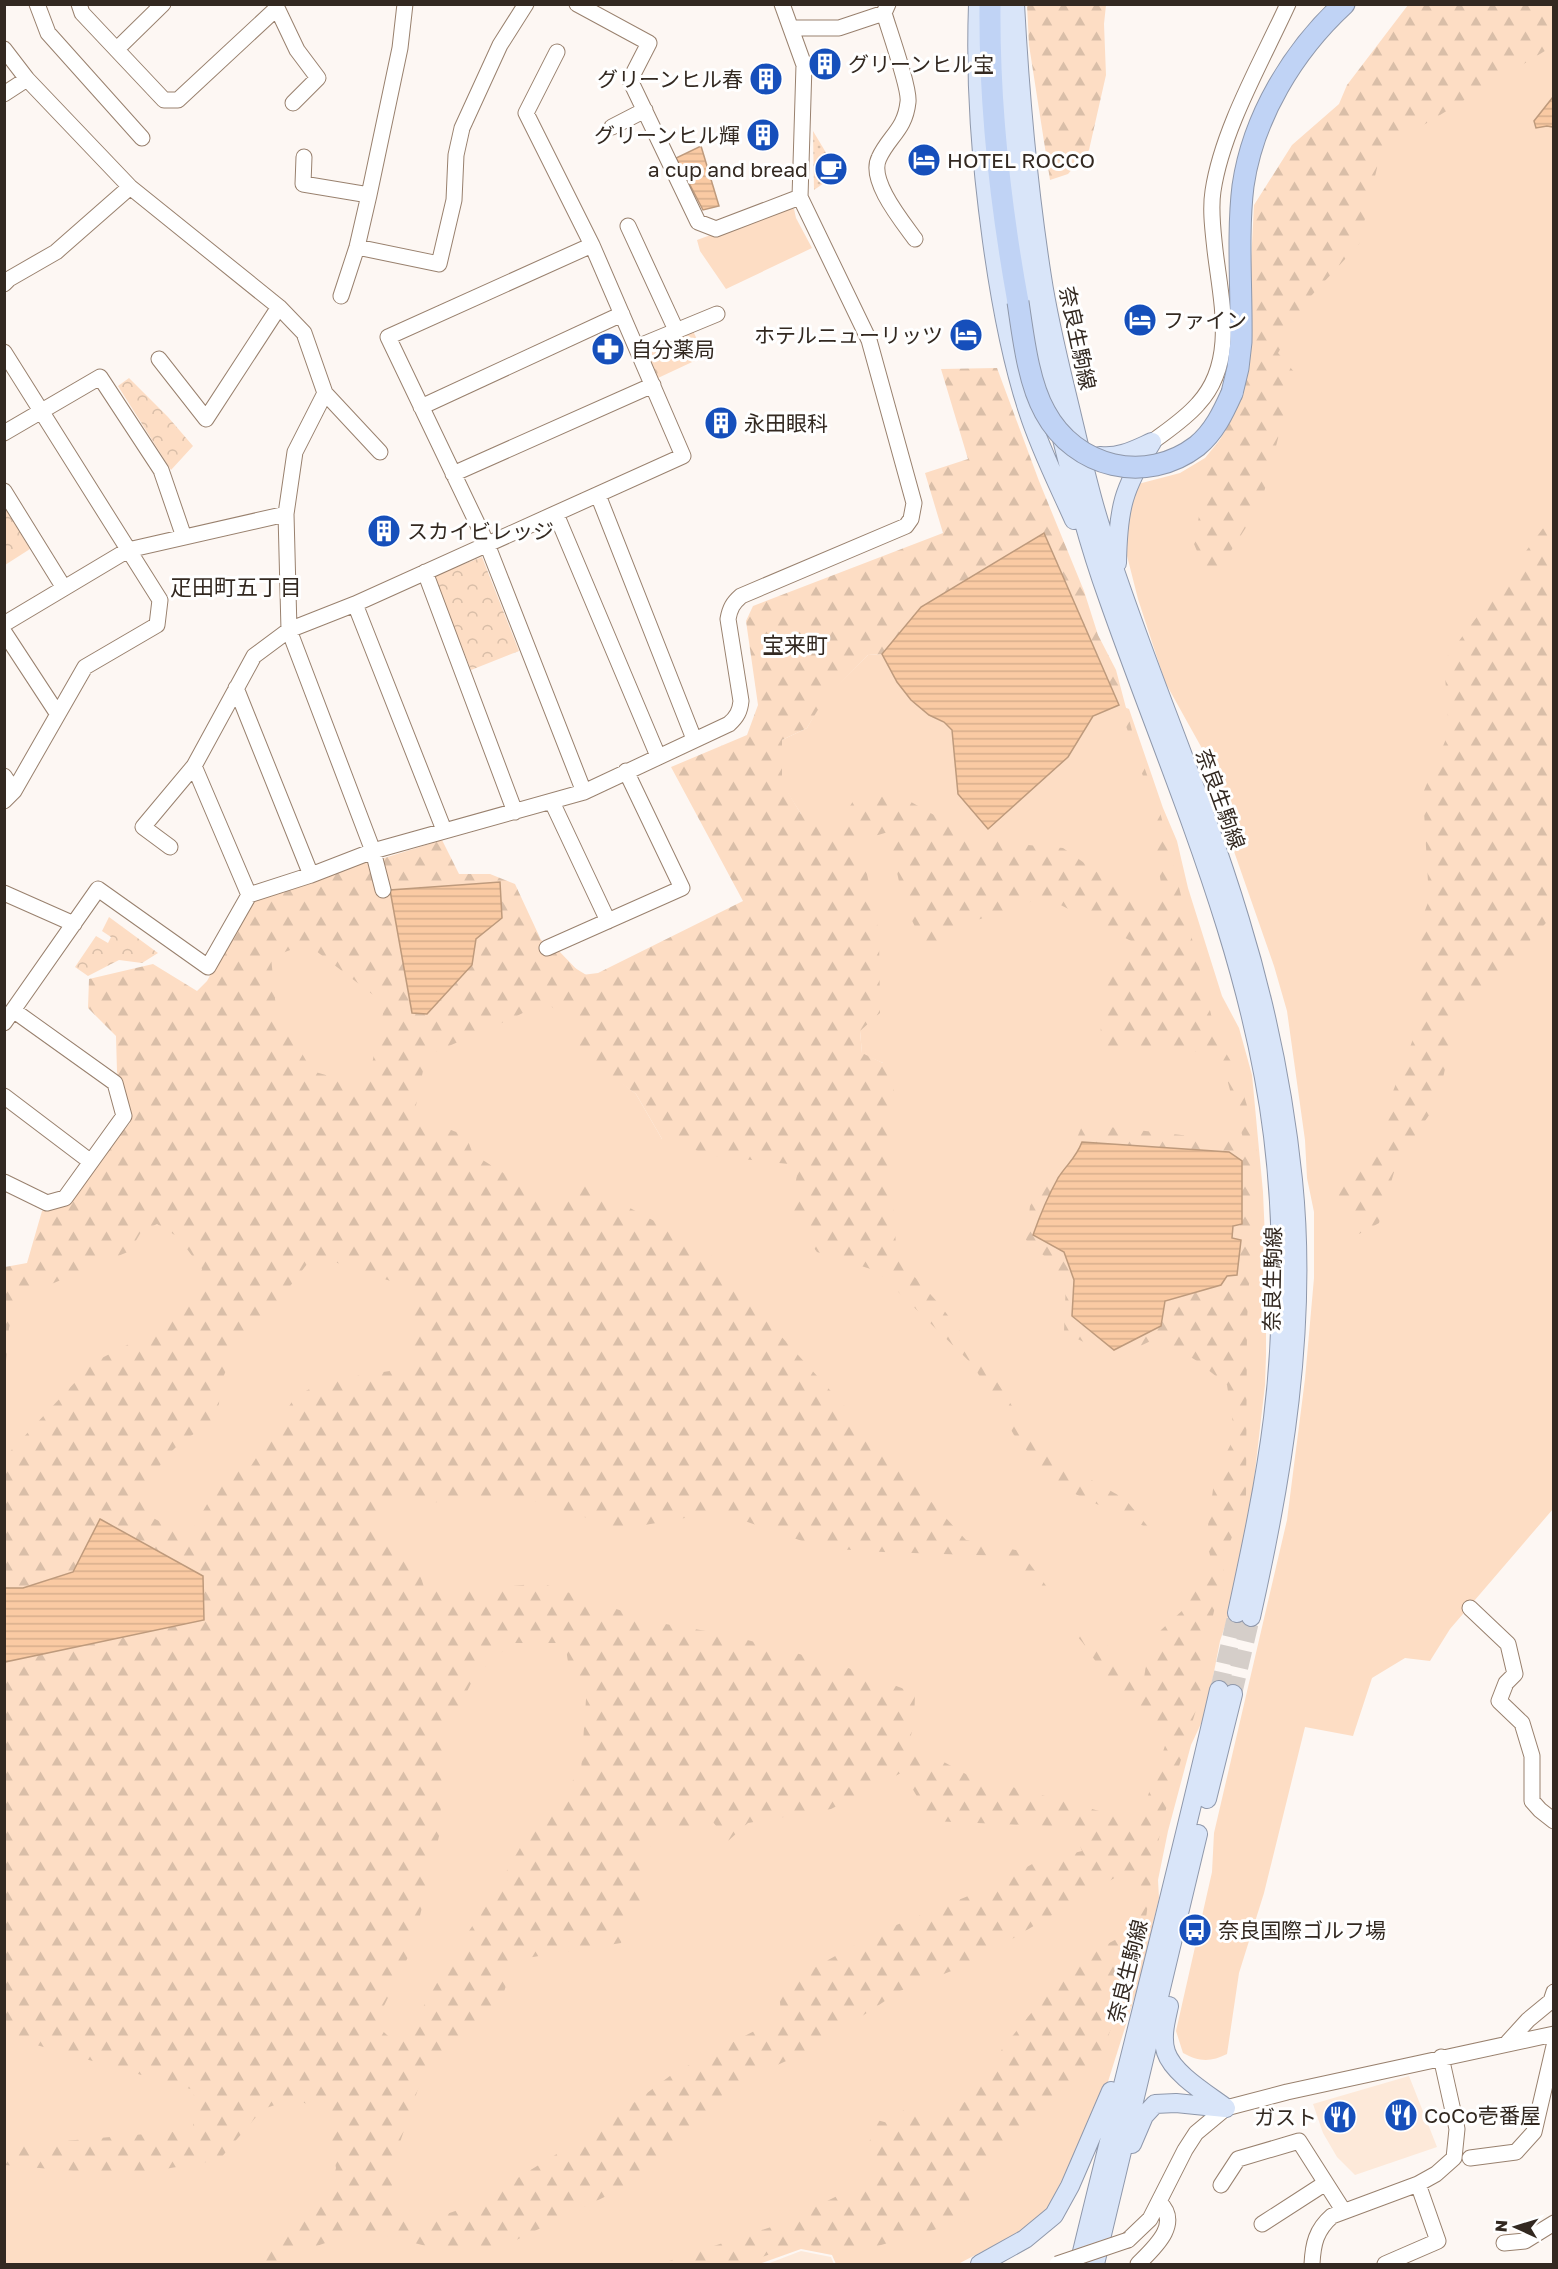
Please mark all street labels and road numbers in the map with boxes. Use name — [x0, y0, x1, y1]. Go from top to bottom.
street label: 奈良生駒線 — [1054, 284, 1102, 392]
street label: 奈良生駒線 — [1191, 745, 1251, 853]
street label: 奈良生駒線 — [1258, 1226, 1286, 1332]
street label: 奈良生駒線 — [1102, 1917, 1152, 2025]

